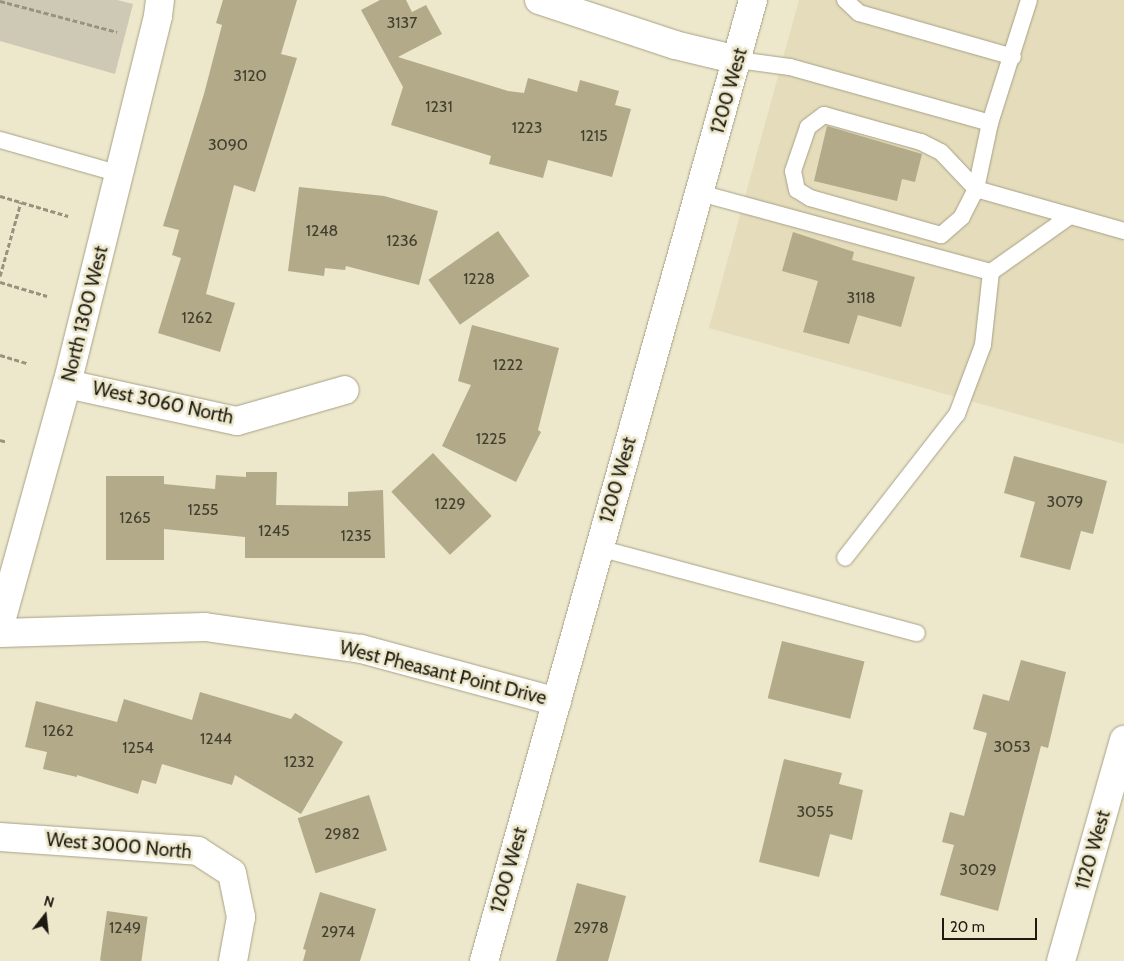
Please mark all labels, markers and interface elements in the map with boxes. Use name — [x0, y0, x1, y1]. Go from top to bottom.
house number: 3137 — [387, 13, 417, 33]
street label: 1200 West — [706, 45, 752, 137]
house number: 3120 — [233, 66, 267, 86]
house number: 1231 — [425, 97, 453, 117]
house number: 1223 — [512, 118, 542, 138]
house number: 1215 — [580, 126, 608, 146]
house number: 3090 — [208, 135, 248, 155]
house number: 1248 — [306, 221, 338, 241]
house number: 1236 — [386, 231, 418, 251]
street label: North 1300 West — [57, 244, 113, 384]
house number: 1228 — [463, 269, 495, 289]
house number: 3118 — [847, 288, 875, 308]
house number: 1262 — [181, 308, 213, 328]
house number: 1222 — [493, 355, 523, 375]
street label: West 3060 North — [90, 377, 236, 429]
house number: 1225 — [476, 429, 506, 449]
street label: 1200 West — [595, 434, 641, 526]
house number: 3079 — [1047, 492, 1083, 512]
house number: 1229 — [434, 494, 466, 514]
house number: 1255 — [188, 500, 218, 520]
house number: 1265 — [119, 508, 151, 528]
house number: 1245 — [258, 521, 290, 541]
house number: 1235 — [341, 526, 371, 546]
street label: West Pheasant Point Drive — [337, 636, 549, 710]
house number: 1262 — [42, 721, 74, 741]
house number: 1244 — [200, 729, 232, 749]
house number: 3053 — [993, 737, 1031, 757]
house number: 1254 — [122, 738, 154, 758]
house number: 1232 — [284, 752, 314, 772]
house number: 3055 — [796, 802, 834, 822]
street label: 1120 West — [1071, 808, 1115, 892]
house number: 2982 — [324, 824, 360, 844]
street label: 1200 West — [486, 824, 532, 916]
street label: West 3000 North — [45, 828, 193, 864]
house number: 3029 — [959, 860, 997, 880]
north arrow — [20, 891, 70, 941]
text: N — [42, 892, 56, 912]
scale bar — [944, 908, 1039, 940]
house number: 1249 — [109, 918, 141, 938]
house number: 2978 — [573, 918, 609, 938]
text: 20 m — [950, 918, 985, 936]
house number: 2974 — [321, 922, 355, 942]

